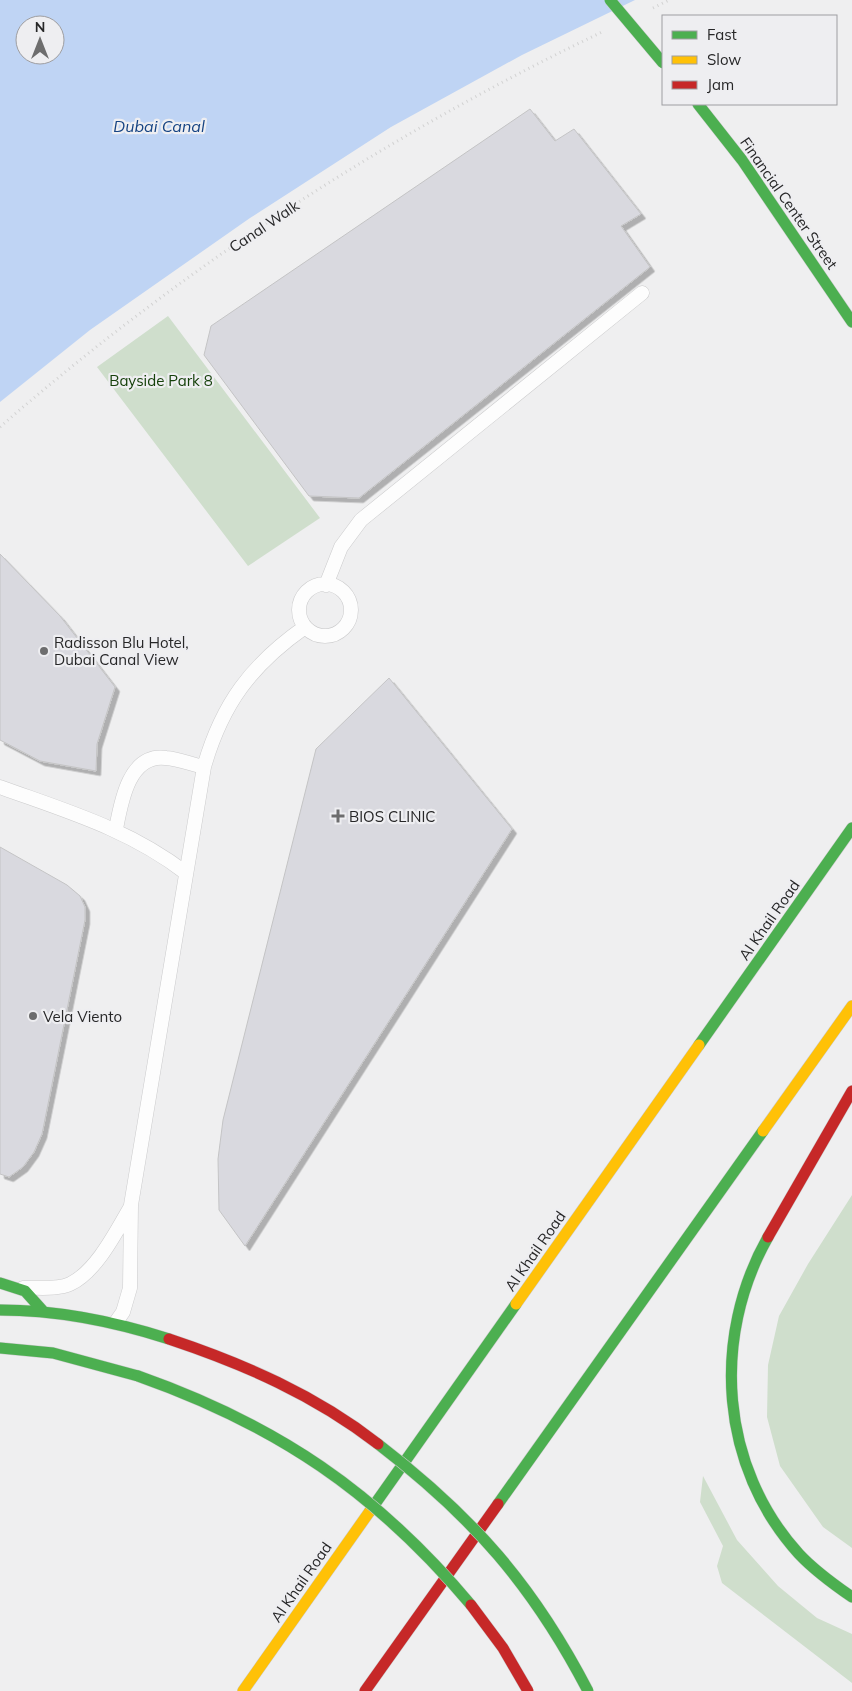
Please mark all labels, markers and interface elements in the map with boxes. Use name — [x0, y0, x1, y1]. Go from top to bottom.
north arrow — [15, 15, 65, 65]
legend — [662, 15, 837, 105]
text: N — [35, 18, 45, 36]
text: Fast — [707, 25, 737, 44]
text: Slow — [707, 50, 741, 69]
text: Jam — [707, 75, 734, 94]
water label: Dubai Canal — [113, 116, 205, 136]
street label: Financial Center Street — [736, 133, 842, 273]
street label: Canal Walk — [225, 195, 303, 256]
park label: Bayside Park 8 — [109, 371, 213, 390]
place label: Radisson Blu Hotel, Dubai Canal View — [54, 633, 189, 669]
marker: Radisson Blu Hotel, Dubai Canal View — [38, 645, 50, 657]
place label: BIOS CLINIC — [349, 807, 436, 826]
marker: BIOS CLINIC — [331, 809, 345, 823]
street label: Al Khail Road — [734, 876, 804, 964]
place label: Vela Viento — [43, 1007, 122, 1026]
marker: Vela Viento — [27, 1010, 39, 1022]
street label: Al Khail Road — [500, 1207, 570, 1295]
street label: Al Khail Road — [266, 1538, 336, 1626]

